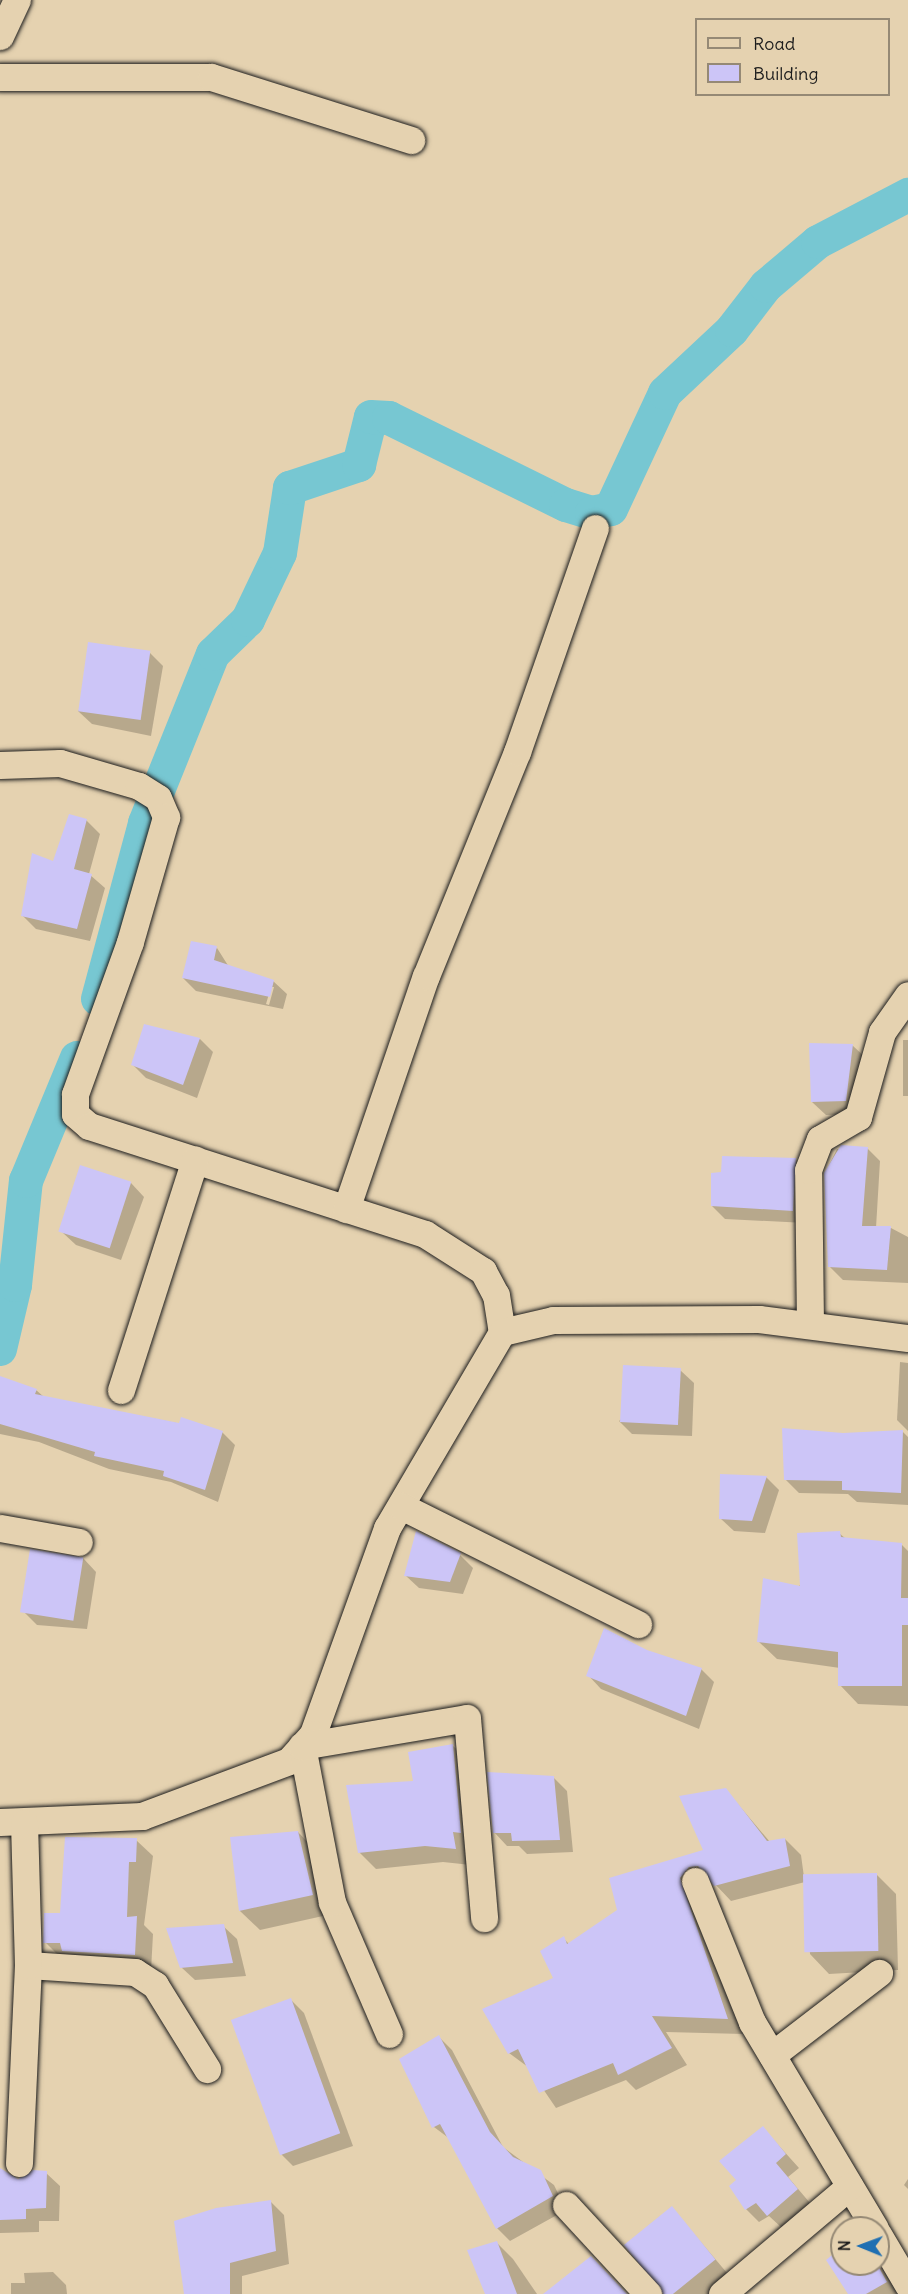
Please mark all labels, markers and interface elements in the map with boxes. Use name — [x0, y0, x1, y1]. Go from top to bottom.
legend — [695, 18, 890, 96]
text: Road — [753, 32, 795, 55]
text: Building — [753, 62, 818, 85]
north arrow — [830, 2216, 890, 2276]
text: N — [834, 2240, 854, 2251]

